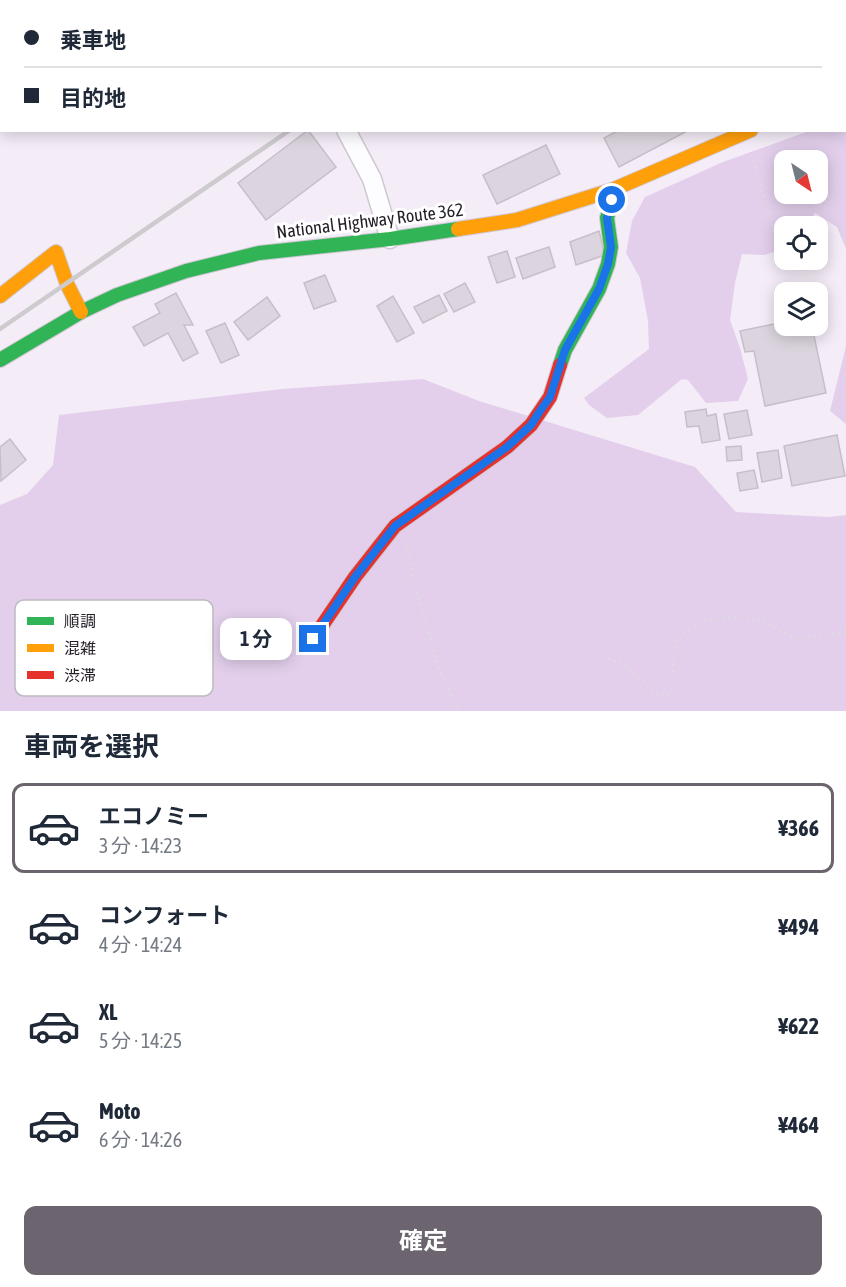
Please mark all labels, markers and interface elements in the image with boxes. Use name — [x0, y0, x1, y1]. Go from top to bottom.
text: 乗車地 — [60, 27, 126, 53]
text: 目的地 — [60, 85, 126, 111]
north arrow — [774, 150, 828, 204]
map controls — [774, 150, 828, 336]
route start — [598, 186, 625, 213]
street label: National Highway Route 362 — [275, 199, 465, 242]
button: locate — [774, 216, 828, 270]
button: layers — [774, 282, 828, 336]
legend — [15, 600, 213, 696]
text: 順調 — [64, 612, 96, 630]
callout: 1 分 — [220, 618, 292, 660]
route end — [299, 625, 326, 652]
text: 1 分 — [240, 627, 272, 650]
text: 混雑 — [64, 639, 96, 657]
text: 渋滞 — [64, 666, 96, 684]
text: 車両を選択 — [24, 731, 159, 762]
icon: car — [27, 801, 81, 855]
text: エコノミー — [99, 803, 209, 829]
text: ¥366 — [778, 815, 819, 841]
text: 3 分 · 14:23 — [99, 834, 182, 857]
icon: car — [27, 900, 81, 954]
text: コンフォート — [99, 902, 230, 928]
text: ¥494 — [778, 914, 819, 940]
text: 4 分 · 14:24 — [99, 933, 182, 956]
icon: car — [27, 999, 81, 1053]
text: XL — [99, 999, 117, 1025]
text: ¥622 — [778, 1013, 819, 1039]
text: 5 分 · 14:25 — [99, 1029, 182, 1052]
icon: car — [27, 1098, 81, 1152]
text: Moto — [99, 1098, 141, 1124]
text: ¥464 — [778, 1112, 819, 1138]
text: 6 分 · 14:26 — [99, 1128, 182, 1151]
button: 確定 — [24, 1206, 822, 1275]

